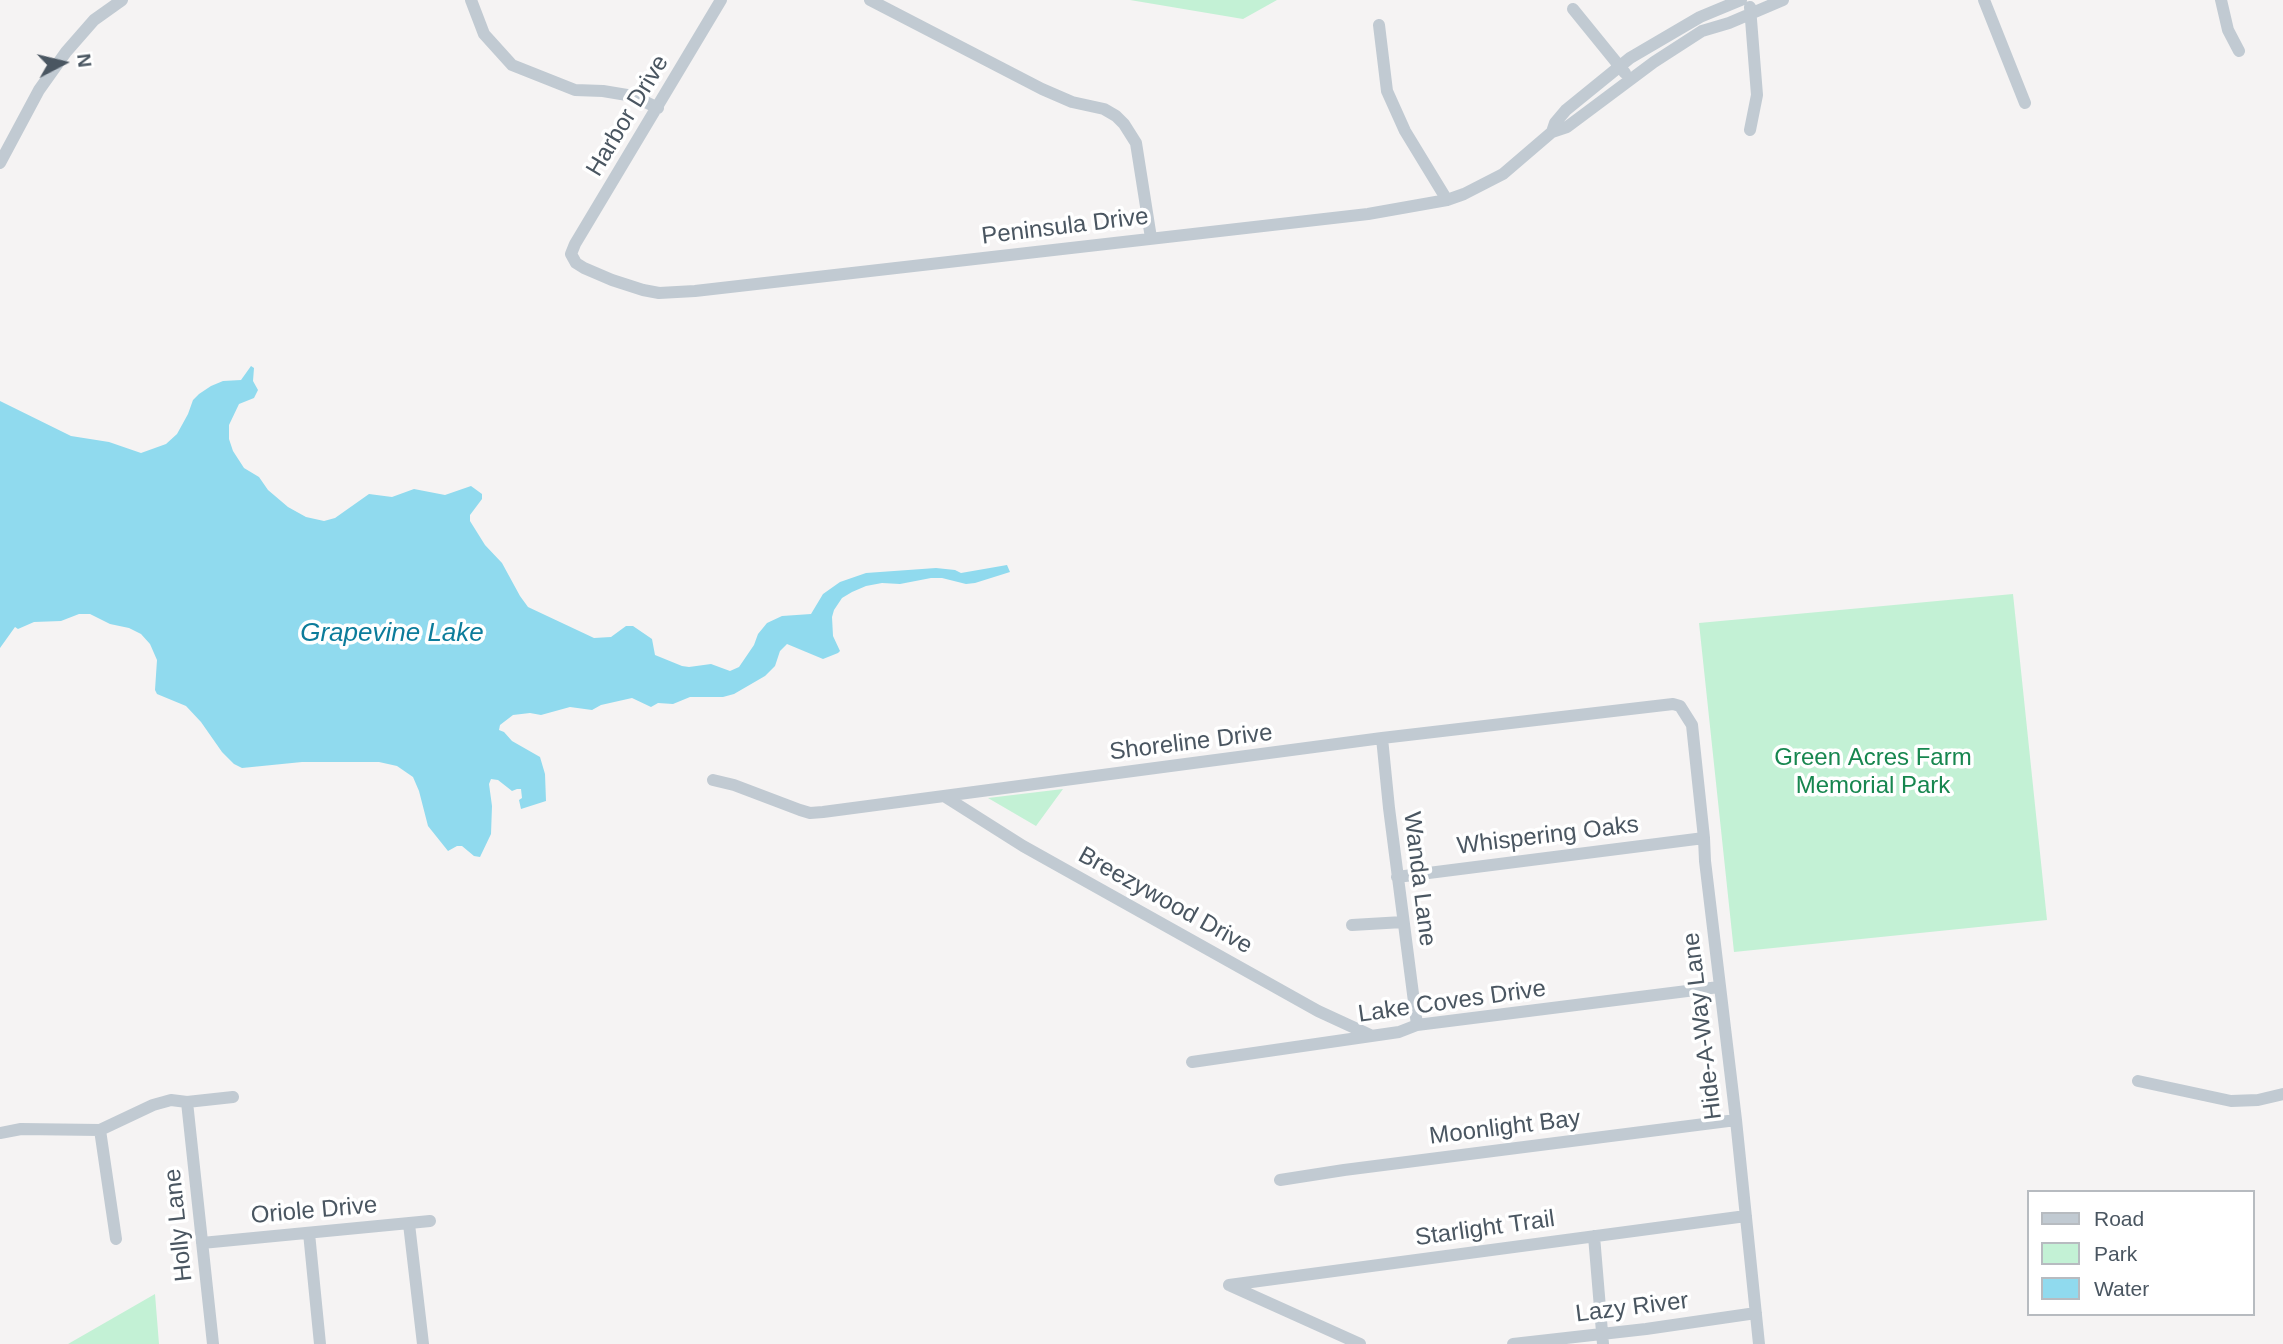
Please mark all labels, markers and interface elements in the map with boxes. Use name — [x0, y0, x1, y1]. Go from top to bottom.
north arrow — [28, 28, 98, 98]
street label: Harbor Drive — [581, 50, 675, 182]
text: N — [73, 52, 96, 68]
street label: Peninsula Drive — [980, 202, 1150, 252]
water label: Grapevine Lake — [300, 618, 484, 650]
street label: Shoreline Drive — [1108, 719, 1274, 767]
park label: Green Acres Farm Memorial Park — [1774, 744, 1972, 800]
street label: Wanda Lane — [1396, 810, 1442, 948]
street label: Whispering Oaks — [1456, 811, 1640, 861]
street label: Breezywood Drive — [1073, 841, 1257, 961]
street label: Hide-A-Way Lane — [1677, 931, 1729, 1121]
street label: Lake Coves Drive — [1356, 975, 1548, 1029]
street label: Moonlight Bay — [1428, 1104, 1582, 1152]
street label: Holly Lane — [159, 1167, 199, 1283]
legend — [2028, 1190, 2255, 1316]
street label: Oriole Drive — [250, 1191, 378, 1231]
street label: Starlight Trail — [1413, 1205, 1557, 1253]
text: Road — [2094, 1207, 2144, 1230]
text: Park — [2094, 1242, 2137, 1265]
text: Water — [2094, 1277, 2149, 1300]
street label: Lazy River — [1574, 1287, 1690, 1329]

